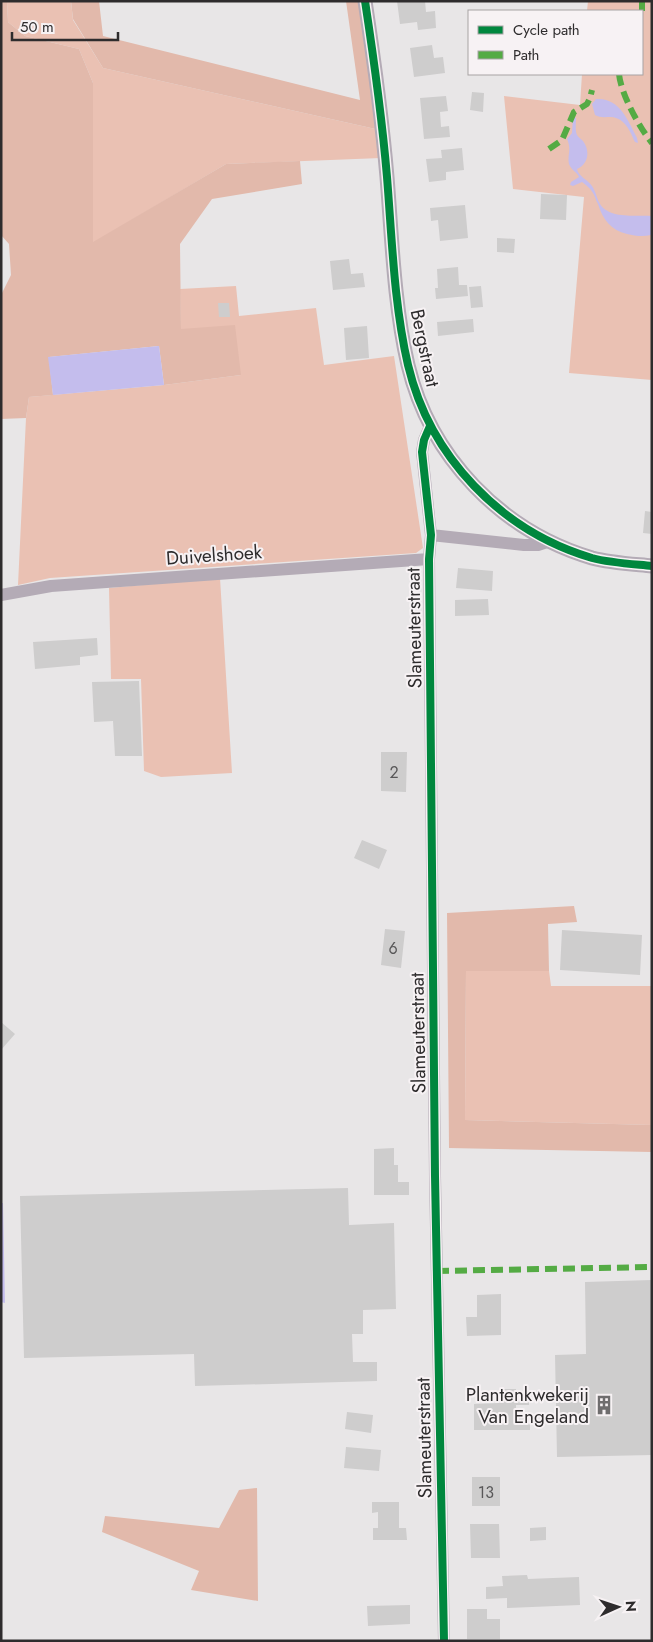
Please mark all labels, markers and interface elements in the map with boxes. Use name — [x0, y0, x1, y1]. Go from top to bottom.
scale bar — [12, 10, 119, 42]
legend — [468, 10, 643, 75]
text: 50 m — [20, 16, 54, 38]
text: Cycle path — [513, 19, 580, 41]
text: Path — [513, 44, 539, 66]
street label: Bergstraat — [404, 307, 447, 390]
street label: Duivelshoek — [165, 538, 264, 572]
street label: Slameuterstraat — [399, 567, 429, 689]
house number: 2 — [389, 761, 399, 784]
house number: 6 — [388, 937, 398, 960]
street label: Slameuterstraat — [403, 972, 433, 1094]
street label: Slameuterstraat — [409, 1377, 439, 1499]
place label: Plantenkwekerij Van Engeland — [466, 1381, 589, 1430]
building icon: Plantenkwekerij Van Engeland — [593, 1394, 615, 1416]
house number: 13 — [478, 1481, 494, 1504]
north arrow — [593, 1582, 643, 1632]
text: N — [621, 1600, 641, 1612]

